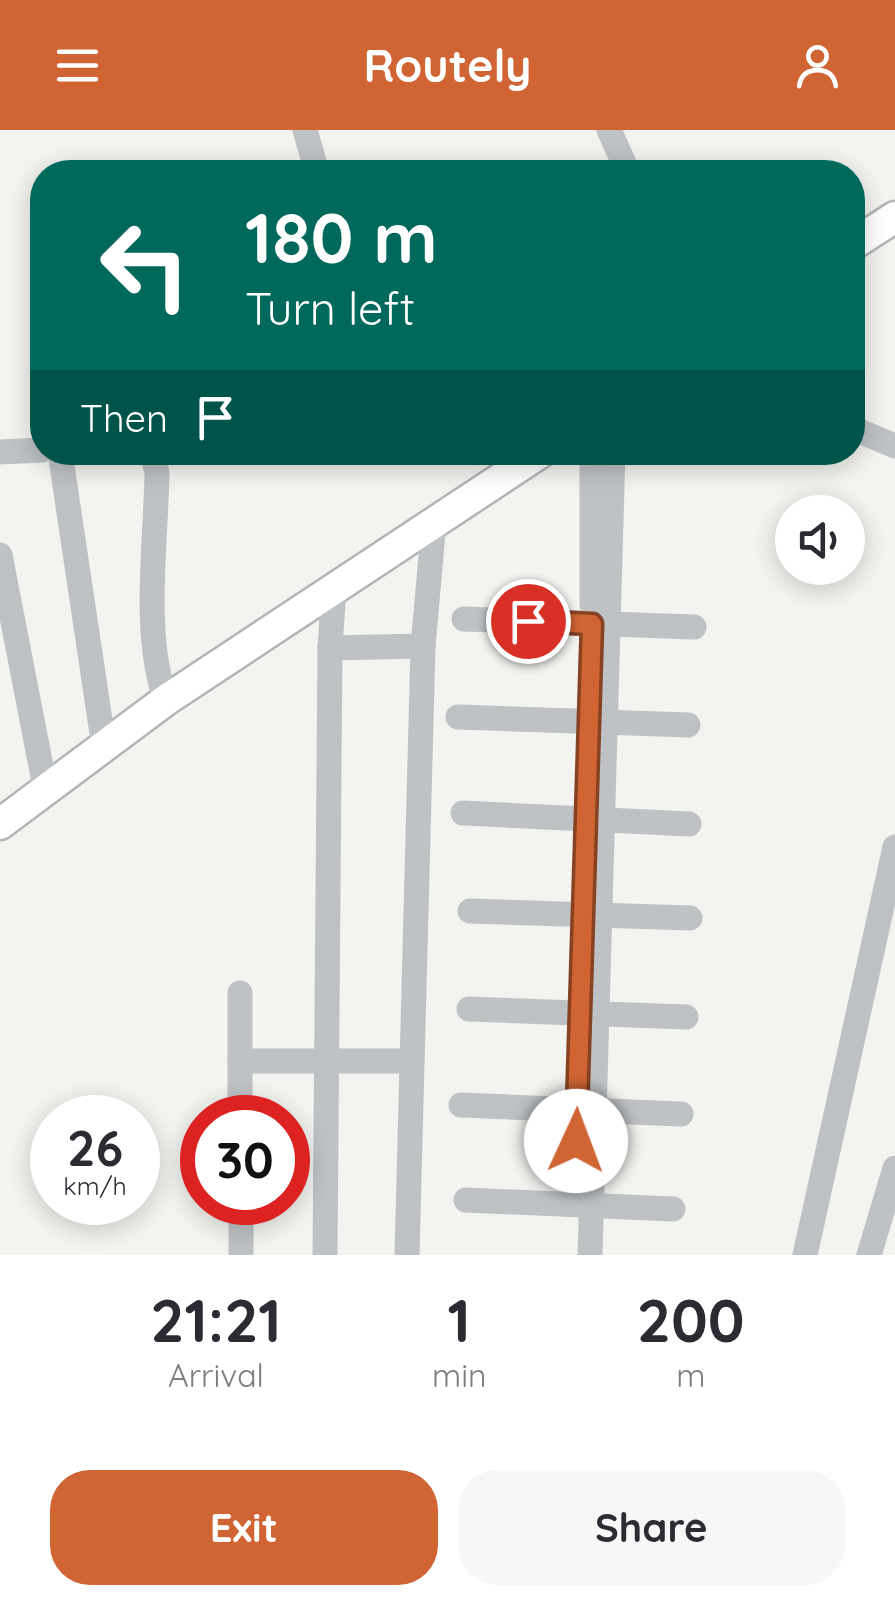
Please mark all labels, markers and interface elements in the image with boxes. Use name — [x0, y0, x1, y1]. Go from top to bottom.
text: Routely — [364, 37, 531, 93]
icon: menu — [50, 38, 105, 93]
icon: person — [790, 38, 845, 93]
text: 180 m — [245, 193, 438, 281]
icon: left — [80, 200, 210, 330]
text: Turn left — [245, 280, 415, 336]
icon: arrive — [188, 390, 243, 445]
text: Then — [80, 394, 168, 442]
map controls — [775, 495, 865, 585]
button: sound — [775, 495, 865, 585]
pin — [486, 579, 571, 664]
icon: arrive — [501, 594, 556, 649]
position arrow — [524, 1089, 628, 1193]
speed limit sign: 30 — [180, 1095, 310, 1225]
text: 26 — [67, 1116, 123, 1179]
text: km/h — [63, 1170, 127, 1201]
text: 21:21 — [150, 1282, 282, 1357]
text: 1 — [448, 1282, 471, 1357]
text: 200 — [637, 1282, 745, 1357]
text: Arrival — [168, 1355, 264, 1395]
text: min — [432, 1355, 487, 1395]
text: m — [676, 1355, 705, 1395]
button: Exit — [50, 1470, 438, 1585]
button: Share — [458, 1470, 845, 1585]

